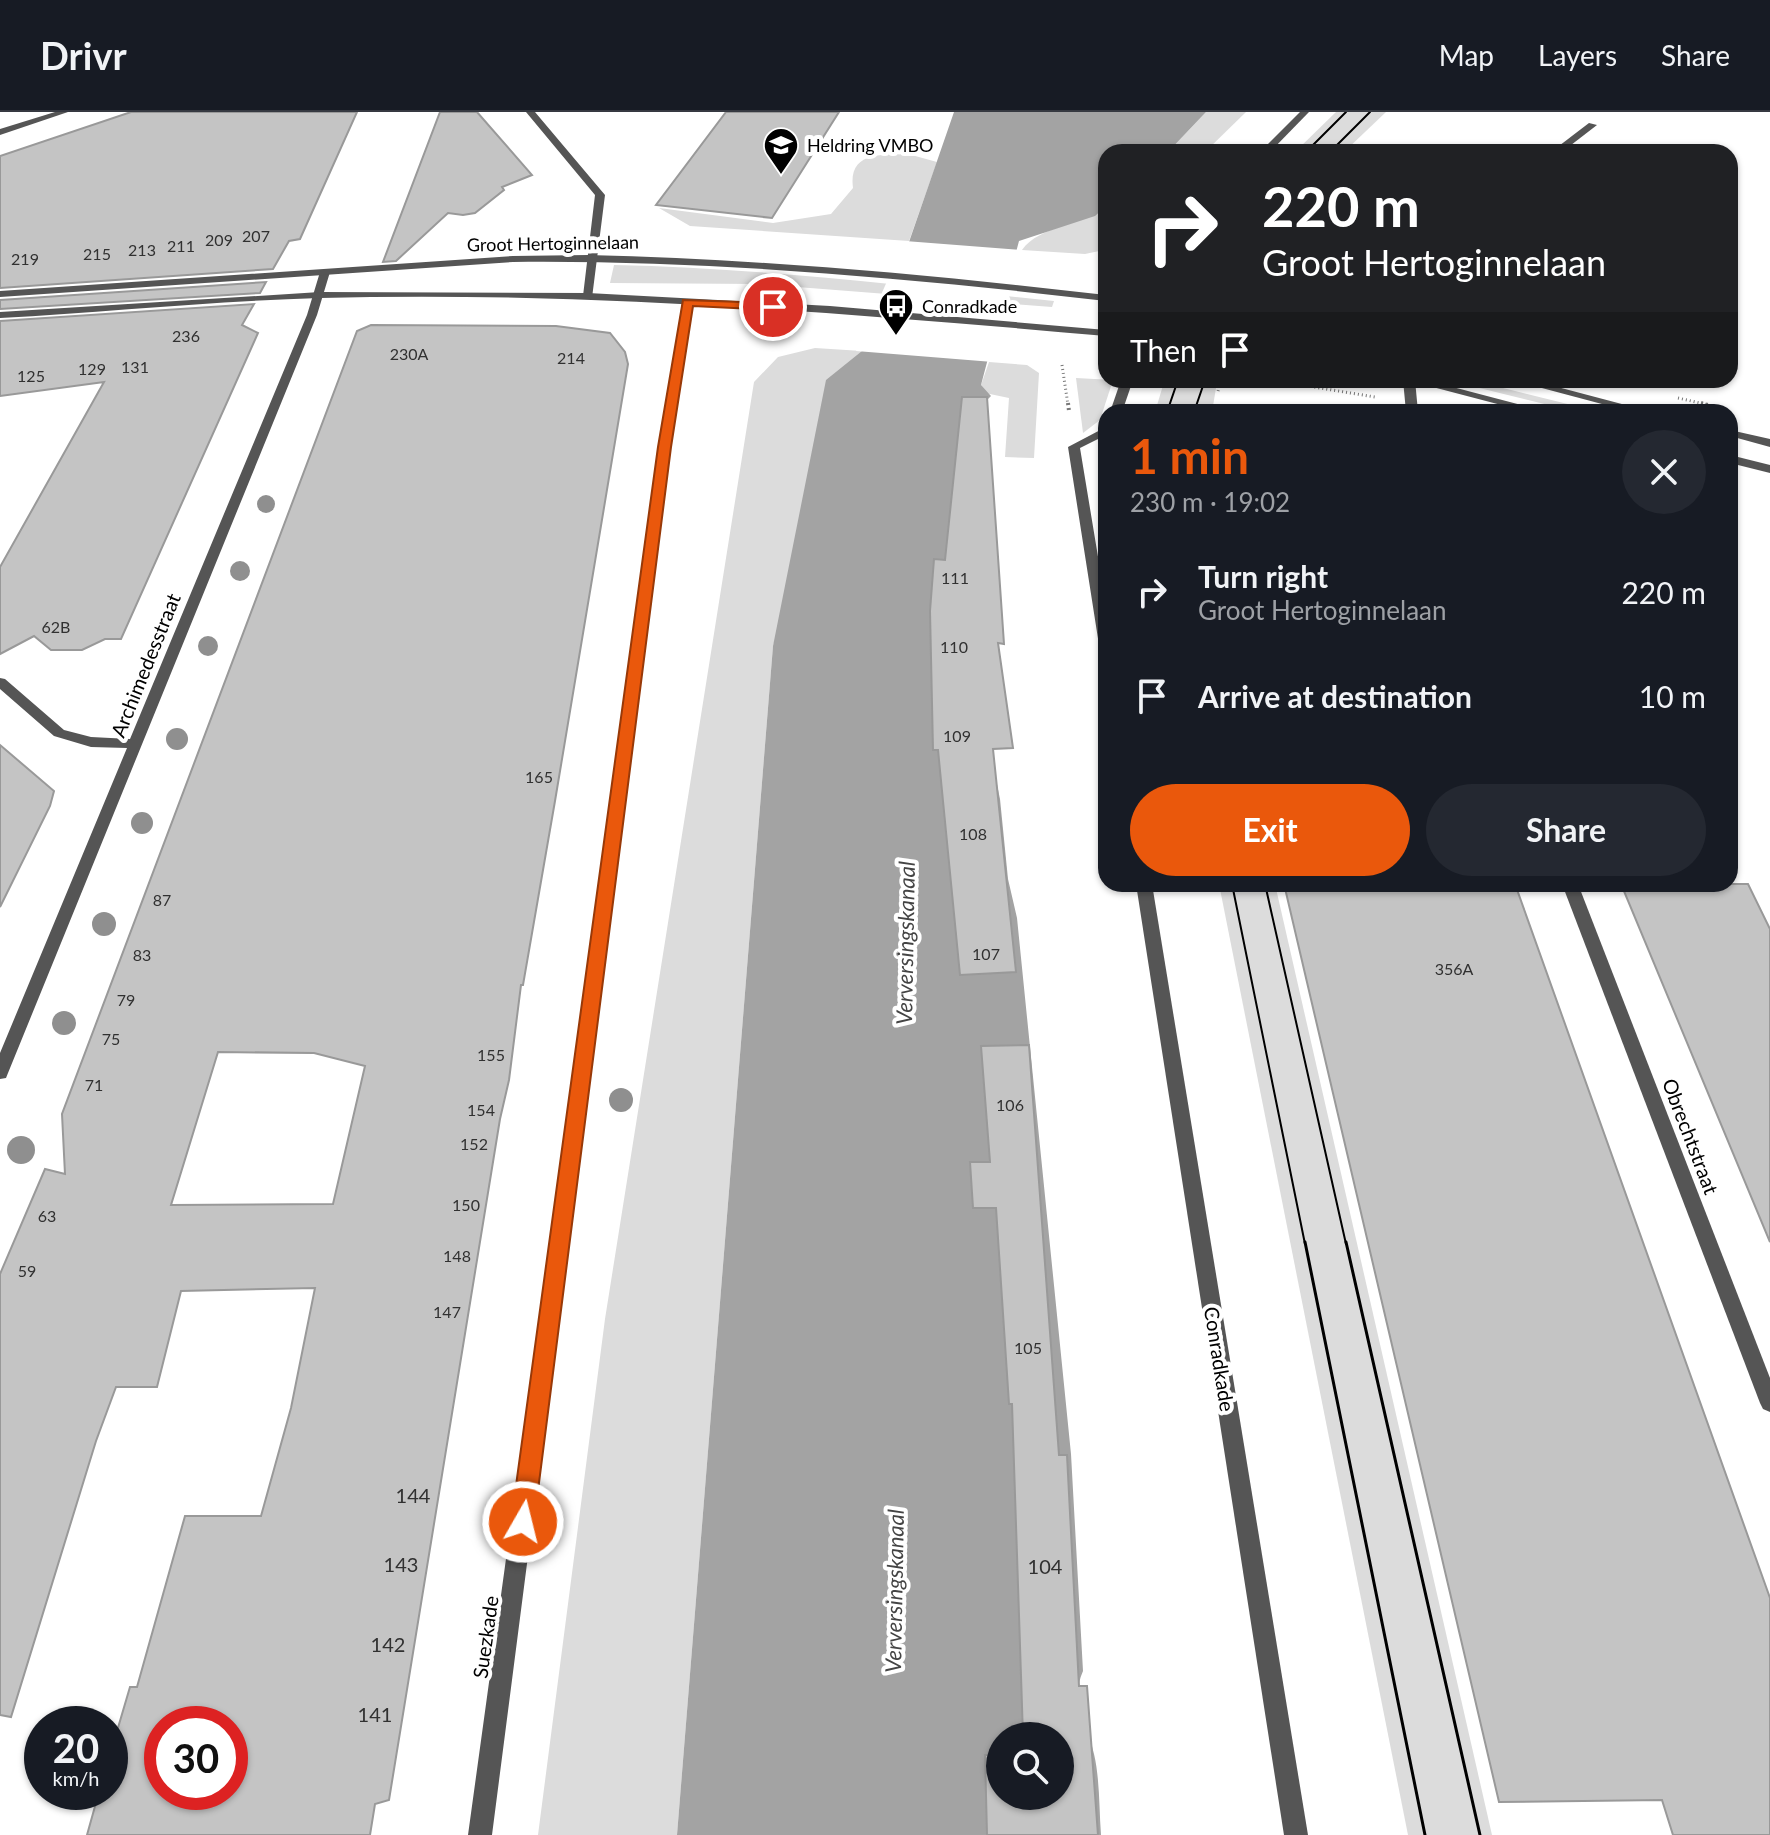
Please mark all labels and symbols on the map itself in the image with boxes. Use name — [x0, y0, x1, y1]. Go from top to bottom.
school or university icon: Heldring VMBO — [762, 126, 800, 176]
place label: Heldring VMBO — [807, 134, 933, 156]
house number: 207 — [242, 226, 270, 245]
house number: 209 — [205, 230, 233, 249]
street label: Groot Hertoginnelaan — [467, 231, 639, 255]
house number: 211 — [167, 236, 195, 255]
house number: 213 — [128, 240, 156, 259]
house number: 215 — [83, 244, 111, 263]
house number: 219 — [11, 249, 39, 268]
pin — [739, 273, 807, 341]
bus stop icon: Conradkade — [877, 287, 915, 337]
place label: Conradkade — [922, 295, 1017, 317]
house number: 236 — [172, 326, 200, 345]
house number: 230A — [390, 344, 429, 363]
house number: 214 — [557, 348, 585, 367]
house number: 131 — [121, 357, 149, 376]
house number: 129 — [78, 359, 106, 378]
house number: 125 — [17, 366, 45, 385]
house number: 111 — [941, 568, 969, 587]
street label: Archimedesstraat — [105, 589, 185, 741]
house number: 62B — [42, 617, 70, 636]
house number: 110 — [940, 637, 968, 656]
house number: 109 — [943, 726, 971, 745]
house number: 165 — [525, 767, 553, 786]
house number: 108 — [959, 824, 987, 843]
water label: Verversingskanaal — [890, 861, 920, 1025]
house number: 87 — [153, 890, 171, 909]
house number: 107 — [972, 944, 1000, 963]
house number: 83 — [133, 945, 151, 964]
house number: 356A — [1435, 959, 1474, 978]
house number: 79 — [117, 990, 135, 1009]
house number: 75 — [102, 1029, 120, 1048]
house number: 155 — [477, 1045, 505, 1064]
house number: 71 — [85, 1075, 103, 1094]
street label: Obrechtstraat — [1658, 1075, 1724, 1197]
house number: 106 — [996, 1095, 1024, 1114]
house number: 154 — [467, 1100, 495, 1119]
house number: 152 — [460, 1134, 488, 1153]
house number: 150 — [452, 1195, 480, 1214]
house number: 63 — [38, 1206, 56, 1225]
house number: 148 — [443, 1246, 471, 1265]
house number: 59 — [18, 1261, 36, 1280]
house number: 147 — [433, 1302, 461, 1321]
street label: Conradkade — [1200, 1305, 1240, 1413]
house number: 105 — [1014, 1338, 1042, 1357]
position arrow — [481, 1480, 565, 1564]
house number: 144 — [396, 1483, 431, 1507]
water label: Verversingskanaal — [879, 1509, 909, 1673]
house number: 143 — [384, 1552, 418, 1576]
house number: 104 — [1028, 1554, 1063, 1578]
street label: Suezkade — [467, 1594, 503, 1680]
house number: 142 — [371, 1632, 405, 1656]
house number: 141 — [358, 1702, 392, 1726]
speed limit sign: 30 — [144, 1706, 248, 1810]

